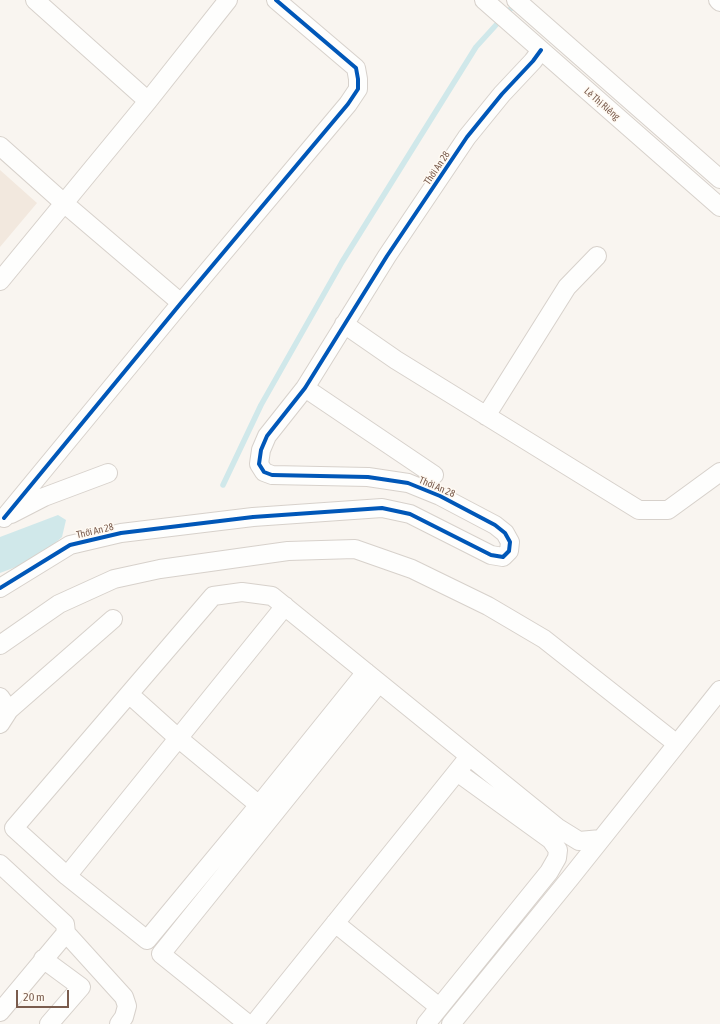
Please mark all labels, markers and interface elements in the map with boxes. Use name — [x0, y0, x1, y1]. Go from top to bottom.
street label: Lê Thị Riêng — [582, 85, 622, 123]
street label: Thới An 28 — [421, 149, 453, 187]
street label: Thới An 28 — [417, 474, 457, 500]
street label: Thới An 28 — [75, 521, 115, 541]
scale bar — [18, 982, 71, 1008]
text: 20 m — [23, 990, 45, 1004]

